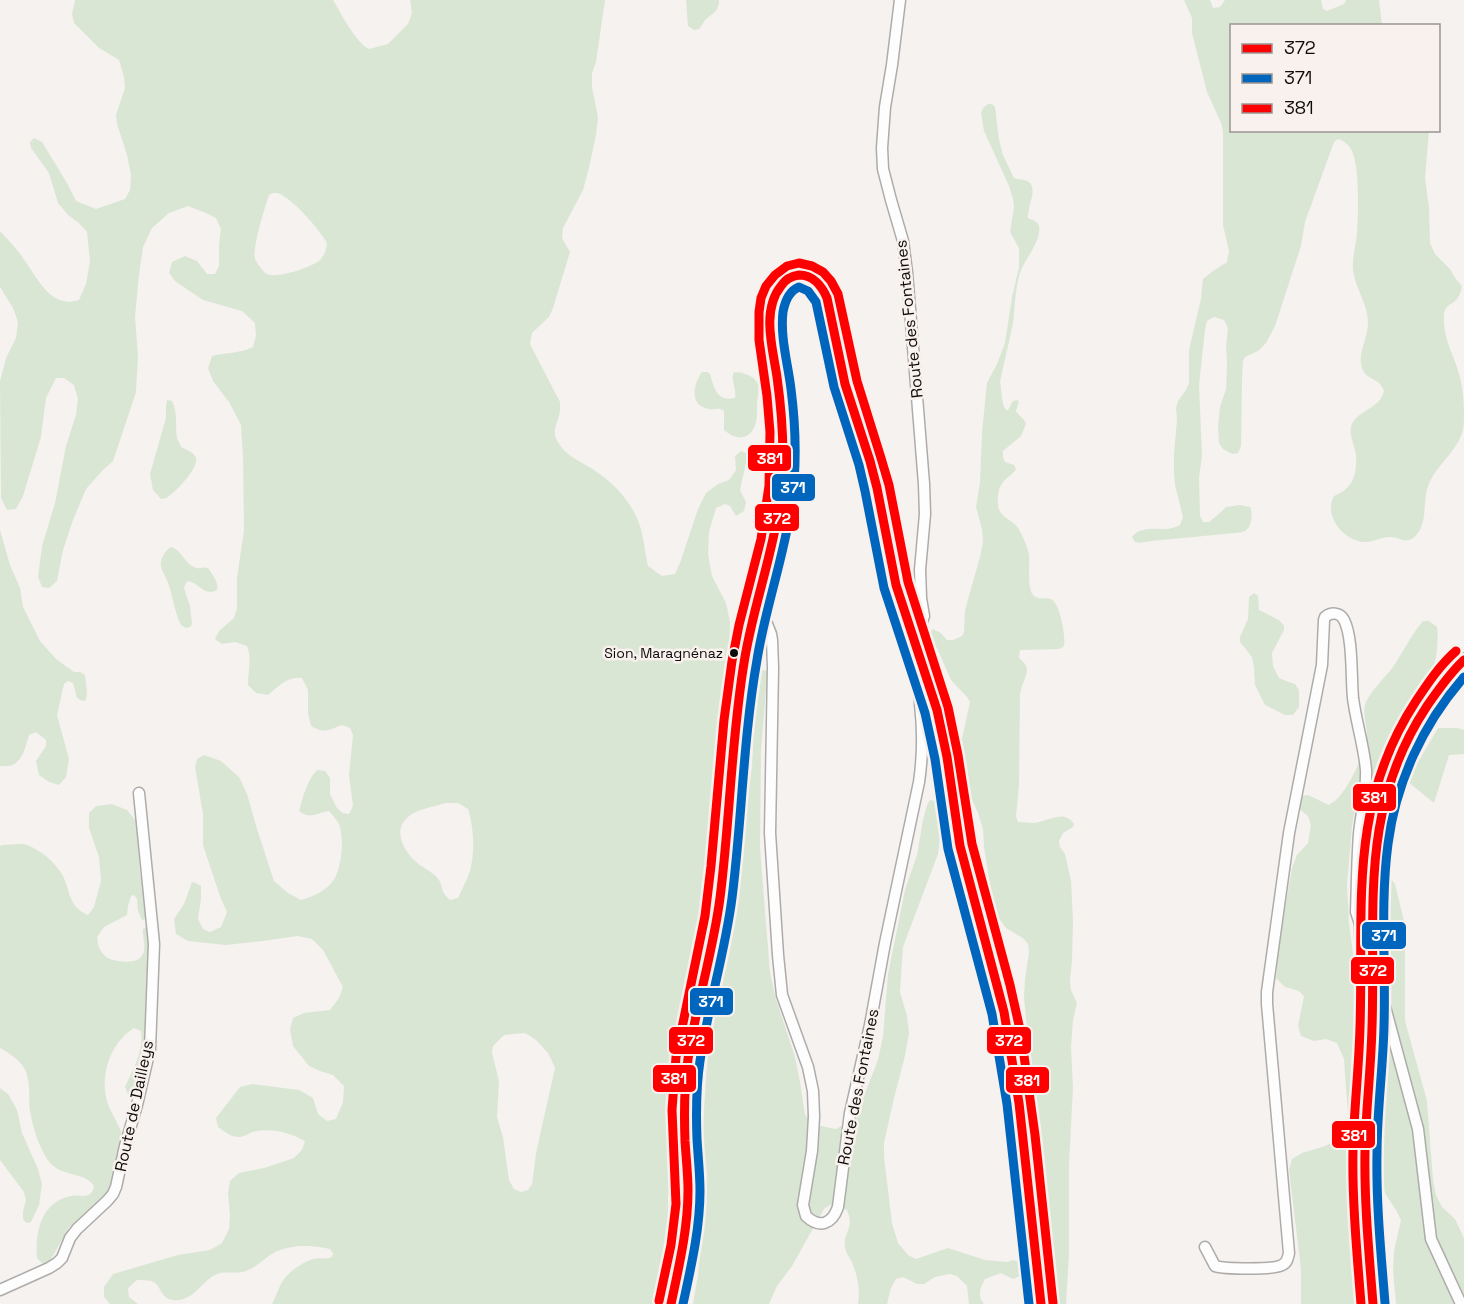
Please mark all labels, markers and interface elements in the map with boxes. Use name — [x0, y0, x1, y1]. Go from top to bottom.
legend — [1230, 24, 1440, 132]
text: 372 — [1284, 36, 1316, 59]
text: 371 — [1284, 66, 1312, 89]
text: 381 — [1284, 96, 1314, 119]
street label: Route des Fontaines — [890, 239, 928, 399]
line badge: 381 — [747, 444, 792, 472]
text: 381 — [757, 448, 783, 469]
line badge: 371 — [771, 473, 816, 502]
text: 371 — [780, 477, 806, 498]
line badge: 372 — [754, 503, 800, 532]
text: 372 — [763, 508, 791, 529]
place label: Sion, Maragnénaz — [604, 644, 723, 662]
marker: Sion, Maragnénaz — [728, 647, 740, 659]
line badge: 381 — [1352, 783, 1397, 812]
text: 381 — [1361, 787, 1387, 808]
line badge: 371 — [1361, 921, 1407, 950]
text: 371 — [1371, 925, 1397, 946]
line badge: 372 — [1350, 956, 1395, 985]
text: 372 — [1359, 960, 1387, 981]
line badge: 371 — [689, 987, 734, 1016]
text: 371 — [698, 991, 724, 1012]
street label: Route des Fontaines — [833, 1007, 883, 1167]
line badge: 372 — [668, 1026, 714, 1055]
line badge: 372 — [986, 1026, 1032, 1055]
text: 372 — [677, 1030, 705, 1051]
text: 372 — [995, 1030, 1023, 1051]
street label: Route de Dailleys — [110, 1038, 158, 1174]
line badge: 381 — [652, 1064, 697, 1093]
line badge: 381 — [1005, 1066, 1050, 1094]
text: 381 — [661, 1068, 687, 1089]
text: 381 — [1014, 1070, 1040, 1091]
line badge: 381 — [1331, 1120, 1376, 1149]
text: 381 — [1341, 1125, 1367, 1146]

